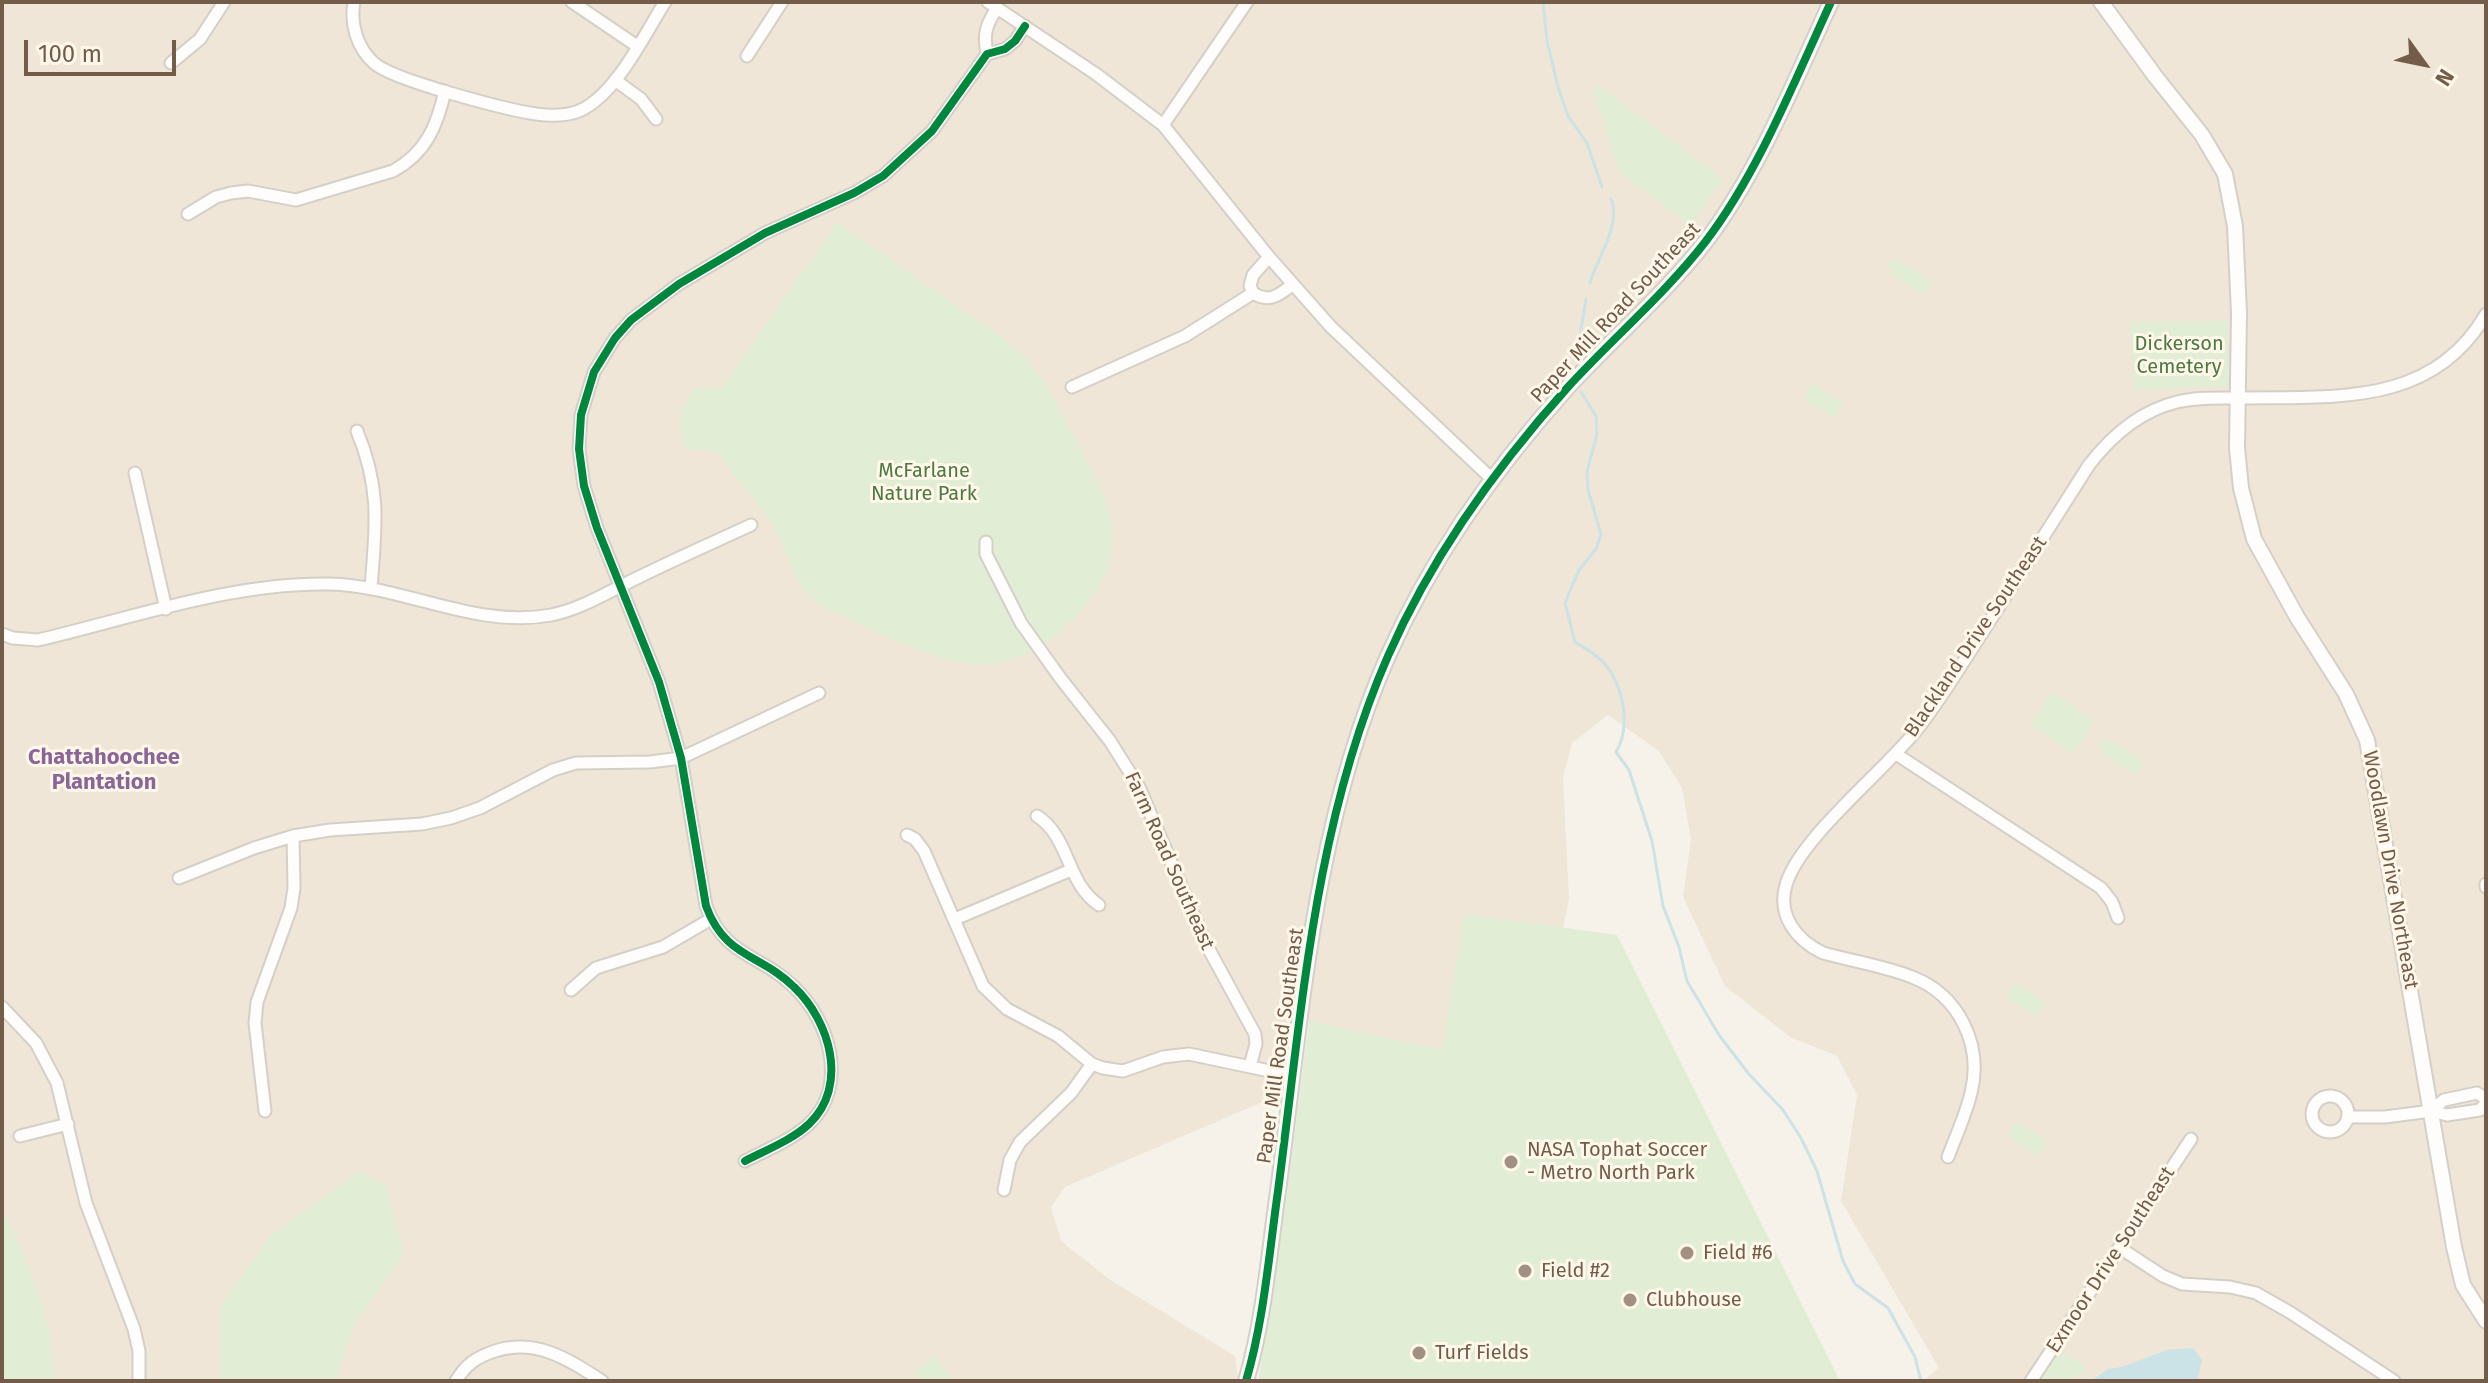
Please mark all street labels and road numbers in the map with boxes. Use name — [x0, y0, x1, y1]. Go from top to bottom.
street label: Paper Mill Road Southeast — [1526, 218, 1706, 408]
street label: Blackland Drive Southeast — [1900, 532, 2052, 742]
street label: Woodlawn Drive Northeast — [2357, 749, 2423, 991]
street label: Farm Road Southeast — [1119, 768, 1219, 954]
street label: Paper Mill Road Southeast — [1253, 927, 1309, 1165]
street label: Exmoor Drive Southeast — [2042, 1162, 2180, 1358]

